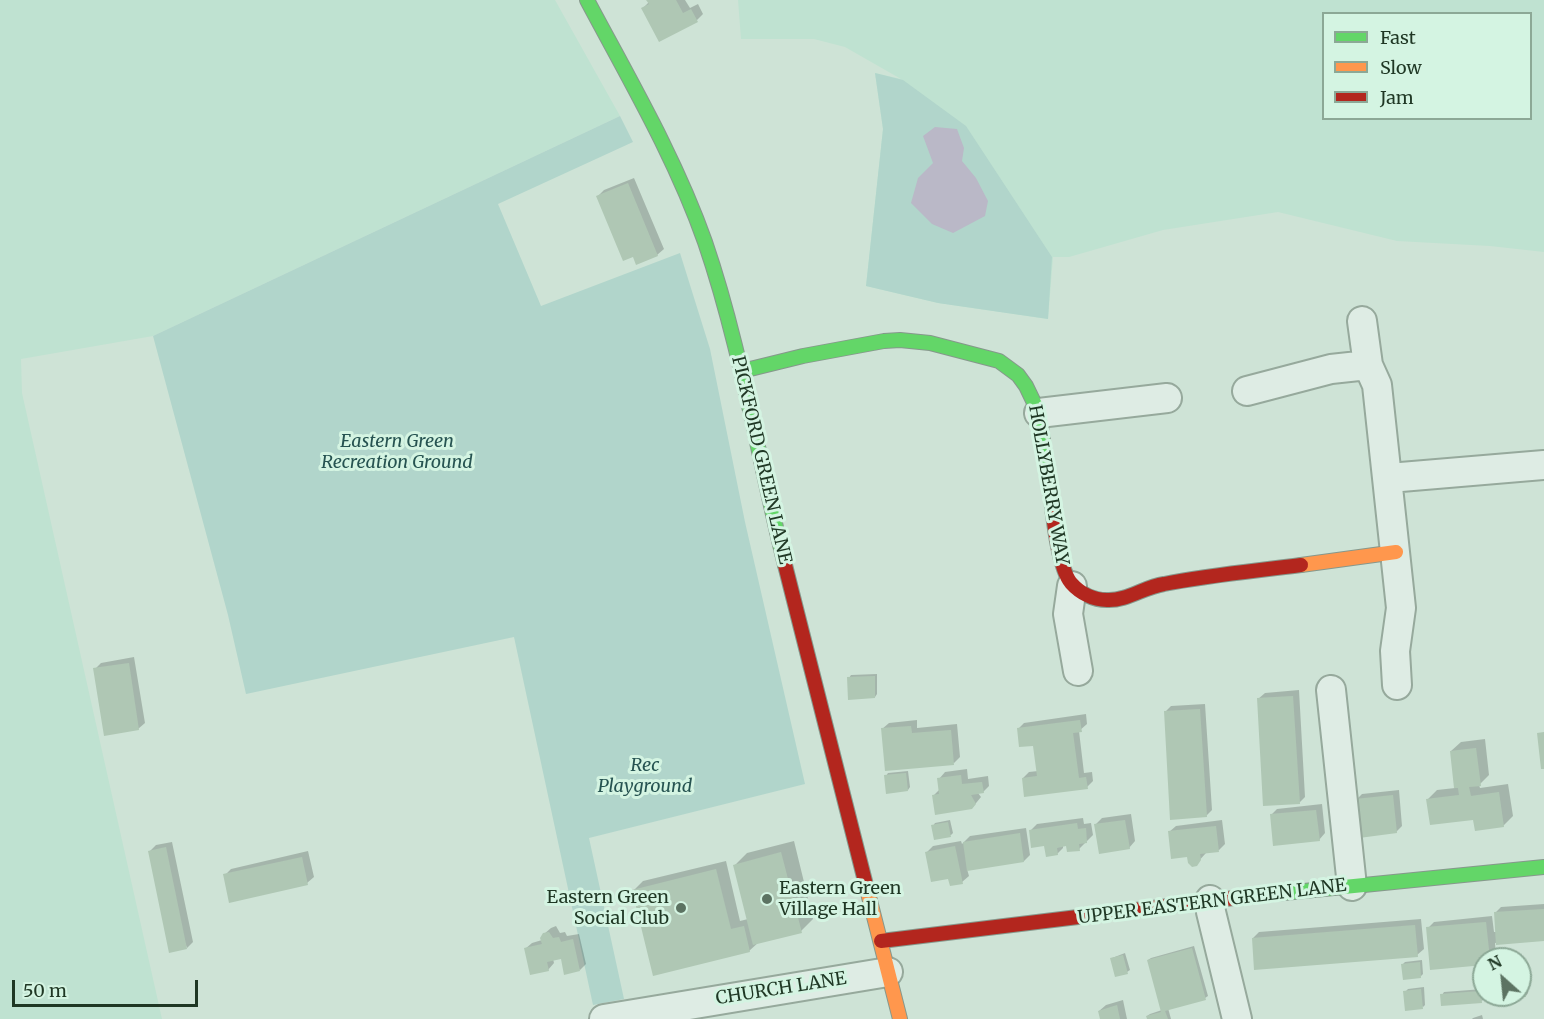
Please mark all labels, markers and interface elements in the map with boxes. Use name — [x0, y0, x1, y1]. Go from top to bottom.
legend — [1322, 12, 1532, 120]
text: Fast — [1380, 26, 1416, 49]
text: Slow — [1380, 56, 1422, 79]
text: Jam — [1380, 86, 1414, 109]
street label: PICKFORD GREEN LANE — [727, 354, 795, 566]
street label: HOLLYBERRY WAY — [1023, 403, 1073, 567]
park label: Eastern Green Recreation Ground — [321, 431, 473, 474]
park label: Rec Playground — [598, 755, 692, 798]
street label: UPPER EASTERN GREEN LANE — [1077, 875, 1347, 929]
place label: Eastern Green Village Hall — [779, 878, 901, 920]
place label: Eastern Green Social Club — [547, 887, 669, 930]
marker: Eastern Green Village Hall — [760, 892, 774, 906]
marker: Eastern Green Social Club — [674, 901, 688, 915]
north arrow — [1472, 947, 1532, 1007]
text: N — [1485, 951, 1505, 975]
scale bar — [15, 968, 201, 1006]
street label: CHURCH LANE — [714, 968, 848, 1010]
text: 50 m — [23, 979, 67, 1002]

